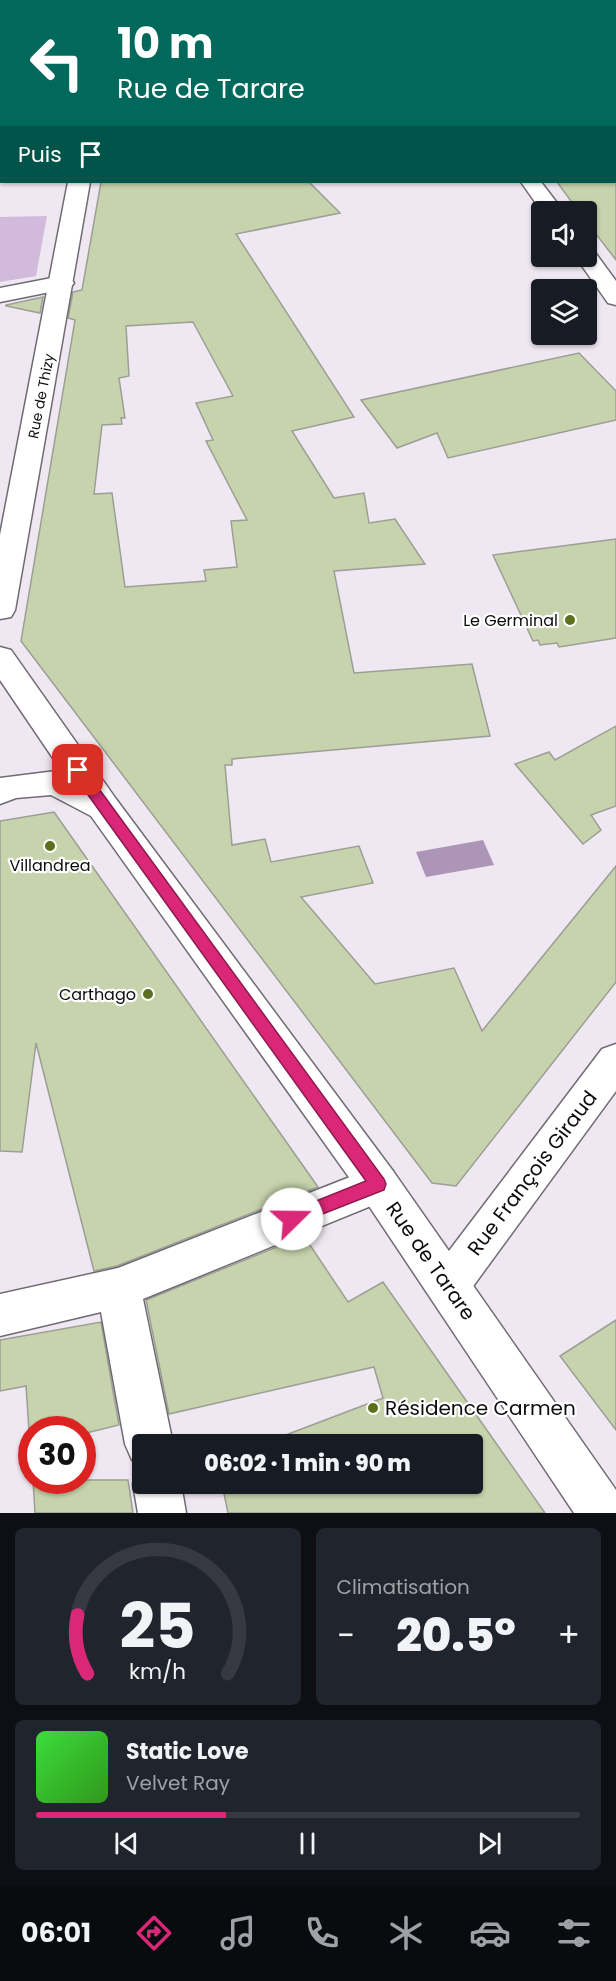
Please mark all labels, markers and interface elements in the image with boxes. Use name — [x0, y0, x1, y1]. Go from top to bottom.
text: 10 m — [117, 14, 214, 73]
icon: left — [18, 24, 96, 102]
text: Rue de Tarare — [117, 70, 305, 107]
icon: arrive — [74, 138, 107, 171]
text: Puis — [18, 139, 62, 170]
map controls — [531, 201, 597, 345]
button: sound — [531, 201, 597, 267]
button: layers — [531, 279, 597, 345]
street label: Rue de Thizy — [23, 352, 59, 440]
place label: Le Germinal — [463, 609, 558, 632]
marker: Le Germinal — [563, 613, 577, 627]
pin — [52, 744, 103, 795]
icon: arrive — [61, 753, 94, 786]
marker: Villandrea — [43, 839, 57, 853]
place label: Villandrea — [9, 854, 91, 877]
place label: Carthago — [59, 983, 136, 1006]
marker: Carthago — [141, 987, 155, 1001]
street label: Rue François Giraud — [461, 1085, 603, 1261]
position arrow — [260, 1187, 324, 1251]
street label: Rue de Tarare — [380, 1196, 482, 1326]
place label: Résidence Carmen — [385, 1394, 576, 1422]
marker: Résidence Carmen — [366, 1401, 380, 1415]
speed limit sign: 30 — [18, 1416, 96, 1494]
text: 06:02 · 1 min · 90 m — [204, 1448, 411, 1479]
text: Climatisation — [337, 1573, 470, 1601]
text: 25 — [120, 1582, 196, 1670]
text: 20.5° — [396, 1604, 516, 1667]
text: − — [337, 1612, 355, 1659]
text: + — [557, 1612, 580, 1659]
text: km/h — [129, 1656, 186, 1687]
text: Static Love — [126, 1736, 249, 1767]
text: Velvet Ray — [126, 1769, 230, 1797]
icon: previous — [110, 1827, 143, 1860]
icon: pause — [291, 1827, 324, 1860]
icon: next — [473, 1827, 506, 1860]
icon: directions — [133, 1912, 175, 1954]
icon: music — [217, 1912, 259, 1954]
icon: phone — [301, 1912, 343, 1954]
icon: climate — [385, 1912, 427, 1954]
icon: car — [469, 1912, 511, 1954]
icon: filters — [553, 1912, 595, 1954]
text: 06:01 — [21, 1914, 91, 1951]

